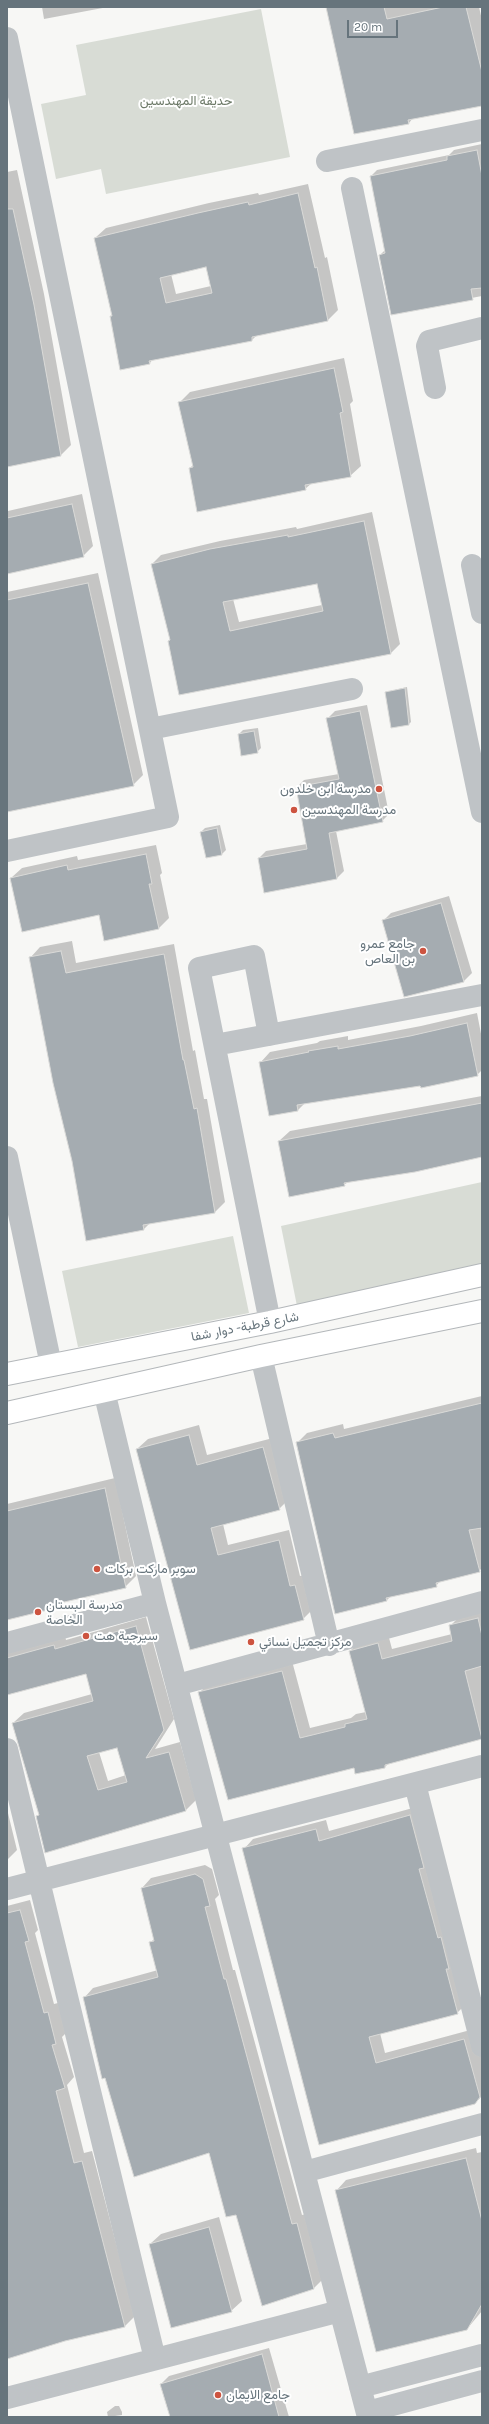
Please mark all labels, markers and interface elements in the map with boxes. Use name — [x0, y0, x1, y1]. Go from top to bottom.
scale bar — [349, 12, 400, 38]
text: 20 m — [354, 20, 382, 34]
park label: حديقة المهندسين — [140, 93, 232, 109]
place label: مدرسة ابن خلدون — [280, 781, 371, 797]
marker: مدرسة ابن خلدون — [374, 784, 384, 794]
place label: مدرسة المهندسين — [302, 802, 396, 818]
marker: مدرسة المهندسين — [289, 805, 299, 815]
place label: جامع عمرو بن العاص — [360, 936, 415, 967]
marker: جامع عمرو بن العاص — [418, 946, 428, 956]
street label: شارع قرطبة- دوار شفا — [190, 1309, 300, 1345]
place label: سوبر ماركت بركات — [105, 1561, 196, 1577]
marker: سوبر ماركت بركات — [92, 1564, 102, 1574]
place label: مدرسة البستان الخاصة — [46, 1597, 123, 1628]
marker: مدرسة البستان الخاصة — [33, 1607, 43, 1617]
place label: سيرجية هت — [94, 1628, 158, 1644]
marker: سيرجية هت — [81, 1631, 91, 1641]
place label: مركز تجميل نسائي — [259, 1634, 351, 1650]
marker: مركز تجميل نسائي — [246, 1637, 256, 1647]
place label: جامع الايمان — [226, 2387, 290, 2403]
marker: جامع الايمان — [213, 2390, 223, 2400]

